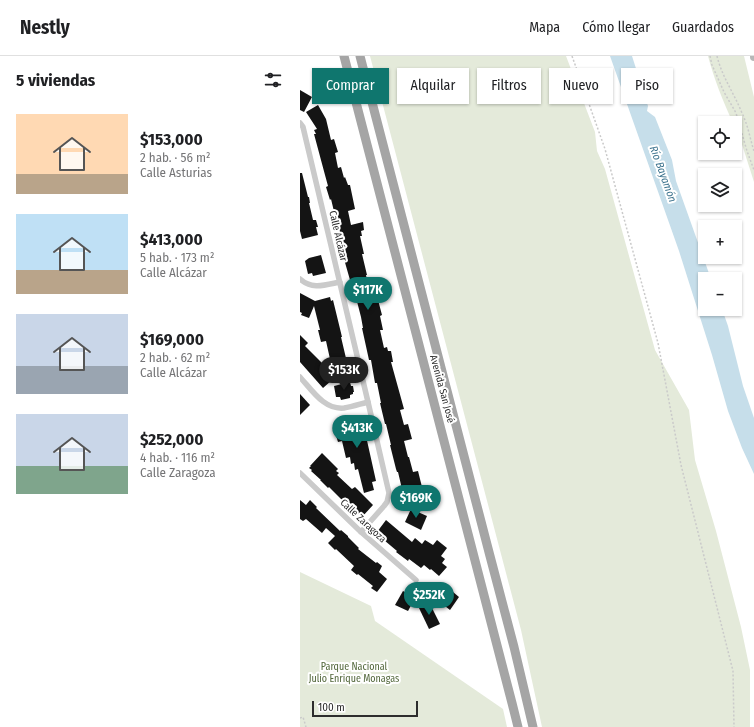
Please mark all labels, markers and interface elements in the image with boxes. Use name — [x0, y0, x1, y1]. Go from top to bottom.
text: Nestly — [20, 16, 70, 39]
text: Mapa — [529, 19, 560, 36]
text: Cómo llegar — [582, 19, 650, 36]
text: Guardados — [672, 19, 734, 36]
chip: Comprar — [312, 68, 389, 104]
chip: Alquilar — [397, 68, 469, 104]
chip: Filtros — [477, 68, 541, 104]
chip: Nuevo — [549, 68, 613, 104]
chip: Piso — [621, 68, 673, 104]
icon: filters — [262, 69, 284, 91]
text: 5 viviendas — [16, 70, 95, 91]
map controls — [698, 116, 742, 316]
button: locate — [698, 116, 742, 160]
text: $153,000 — [140, 129, 203, 150]
icon: home — [48, 130, 96, 178]
water label: Río Bayamón — [647, 144, 679, 204]
text: 2 hab. · 56 m² — [140, 150, 211, 165]
text: Calle Asturias — [140, 165, 212, 180]
button: layers — [698, 168, 742, 212]
street label: Calle Alcázar — [326, 210, 350, 263]
button: + — [698, 220, 742, 264]
text: $413,000 — [140, 229, 203, 250]
icon: home — [48, 230, 96, 278]
text: 5 hab. · 173 m² — [140, 250, 214, 265]
text: Calle Alcázar — [140, 265, 207, 280]
button: − — [698, 272, 742, 316]
pin: $117K — [340, 277, 396, 311]
text: $117K — [353, 282, 383, 297]
text: $169,000 — [140, 329, 204, 350]
icon: home — [48, 330, 96, 378]
text: 2 hab. · 62 m² — [140, 350, 210, 365]
street label: Avenida San José — [427, 354, 457, 424]
pin: $153K — [316, 357, 372, 391]
text: $153K — [328, 362, 360, 377]
text: Calle Alcázar — [140, 365, 207, 380]
pin: $413K — [329, 415, 385, 449]
text: $413K — [341, 420, 373, 435]
text: $252,000 — [140, 429, 204, 450]
icon: home — [48, 430, 96, 478]
text: 4 hab. · 116 m² — [140, 450, 215, 465]
text: Calle Zaragoza — [140, 465, 216, 480]
pin: $169K — [388, 485, 444, 519]
text: $169K — [400, 490, 432, 505]
street label: Calle Zaragoza — [338, 497, 388, 545]
pin: $252K — [401, 582, 457, 616]
text: $252K — [413, 587, 445, 602]
park label: Parque Nacional Julio Enrique Monagas — [309, 661, 399, 685]
scale bar — [312, 699, 418, 718]
text: 100 m — [318, 701, 345, 714]

